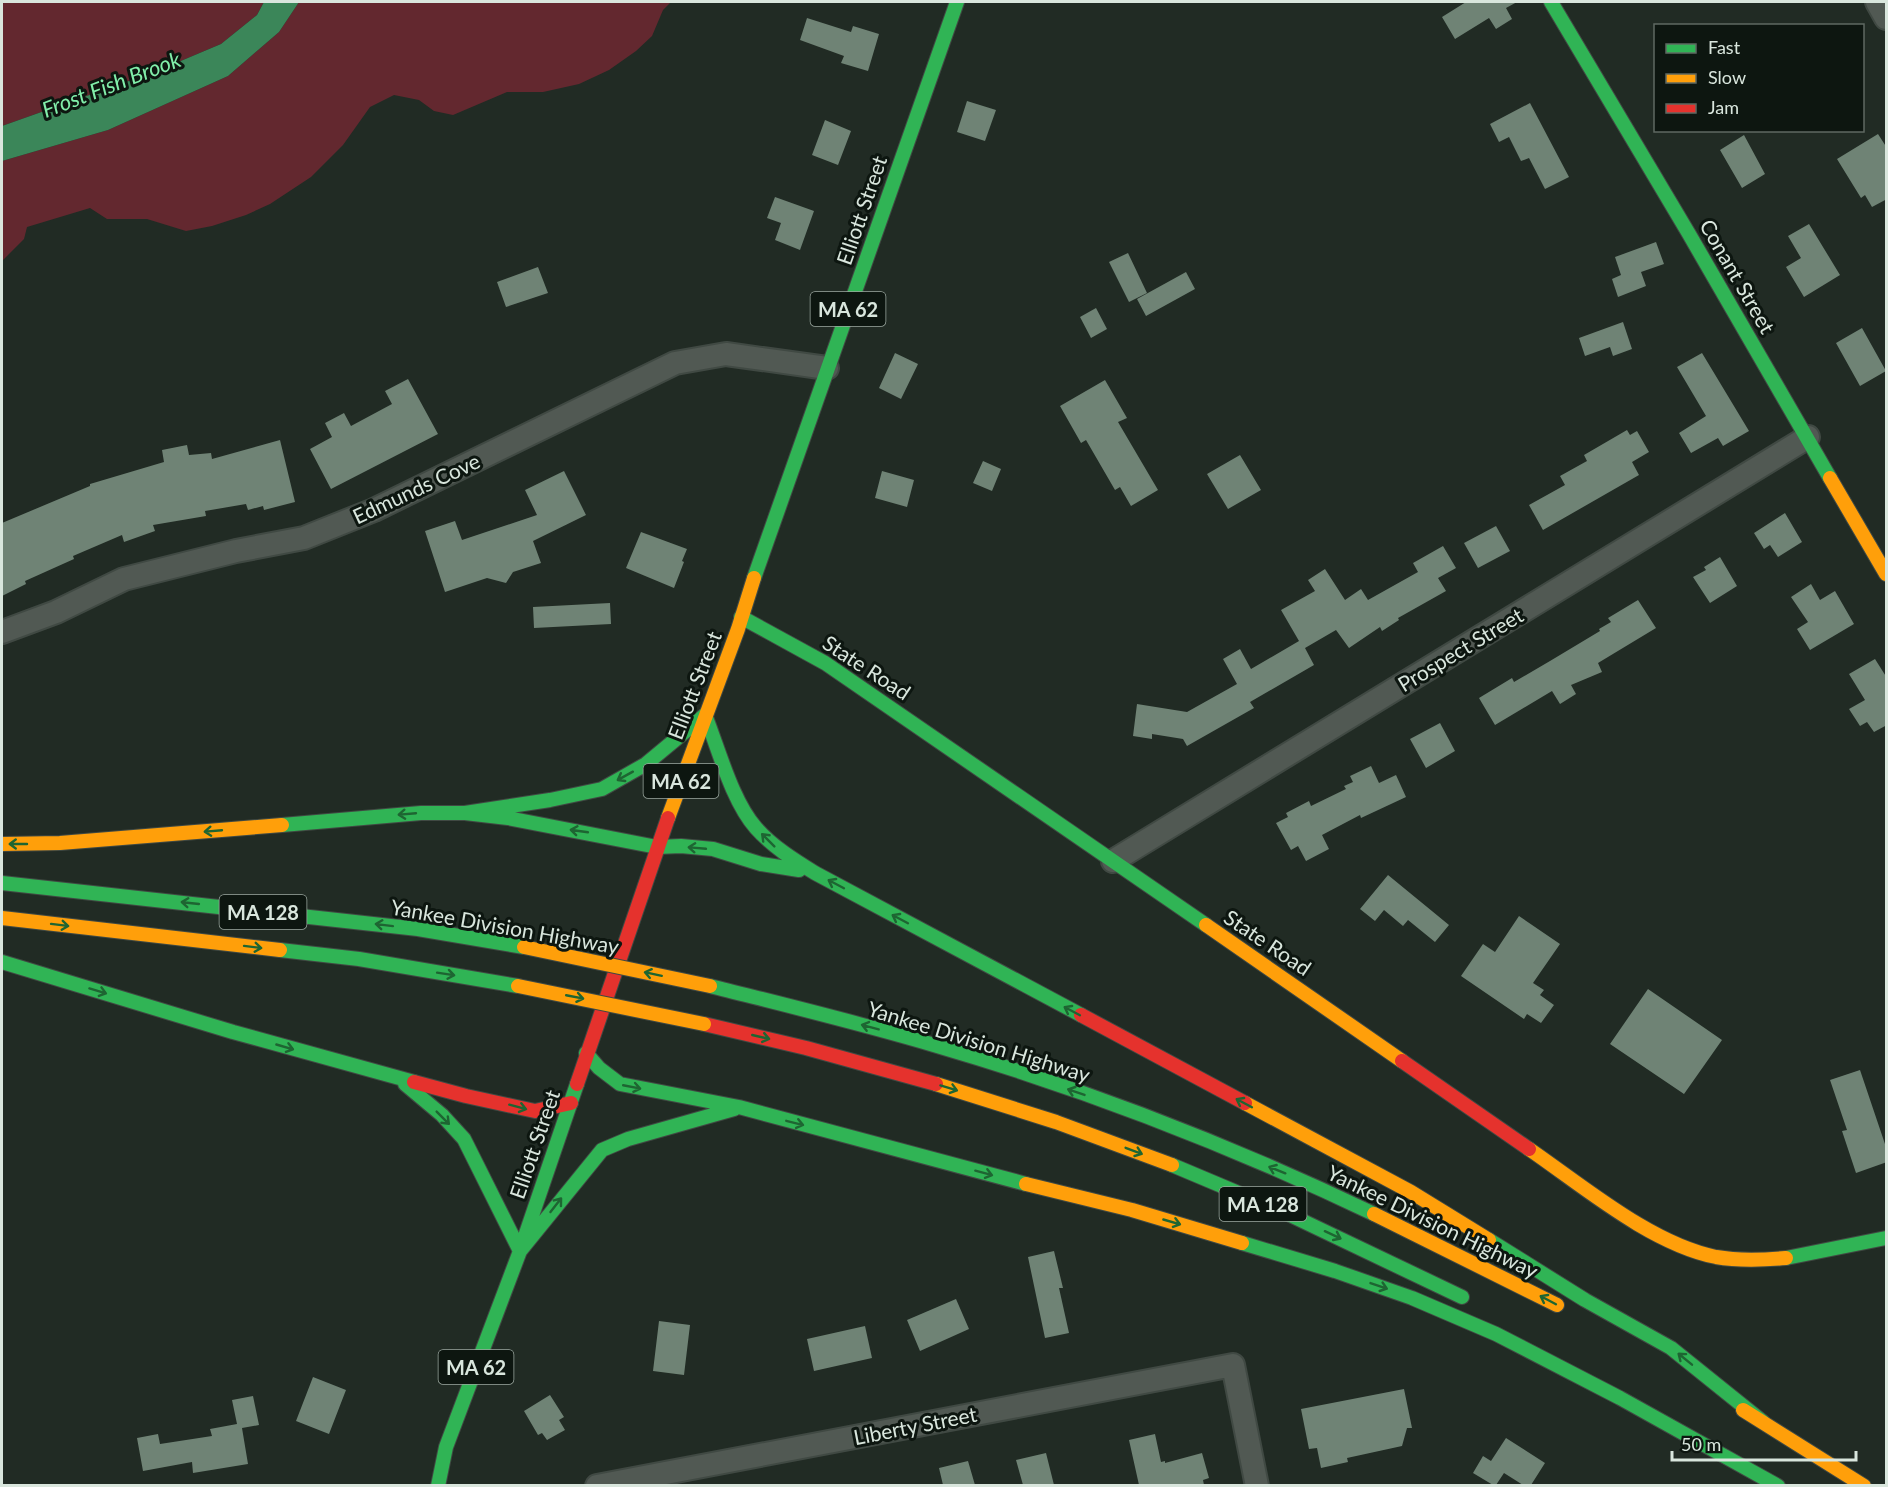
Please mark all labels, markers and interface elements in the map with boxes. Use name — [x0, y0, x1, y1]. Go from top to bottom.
legend — [1654, 24, 1864, 132]
text: Fast — [1708, 36, 1741, 58]
water label: Frost Fish Brook — [38, 45, 185, 123]
text: Slow — [1708, 66, 1746, 88]
text: Jam — [1708, 96, 1739, 118]
street label: Elliott Street — [831, 152, 891, 268]
street label: Conant Street — [1695, 214, 1781, 338]
road number: MA 62 — [810, 292, 886, 326]
street label: Edmunds Cove — [348, 448, 484, 528]
street label: Prospect Street — [1393, 602, 1528, 696]
street label: Elliott Street — [662, 627, 726, 743]
street label: State Road — [819, 629, 915, 705]
road number: MA 62 — [644, 764, 718, 798]
one-way arrow — [617, 770, 634, 782]
one-way arrow — [397, 809, 417, 820]
one-way arrow — [203, 825, 223, 836]
one-way arrow — [570, 826, 589, 837]
one-way arrow — [760, 833, 775, 847]
one-way arrow — [9, 838, 29, 850]
one-way arrow — [688, 842, 708, 853]
one-way arrow — [828, 878, 845, 890]
street label: Yankee Division Highway — [389, 894, 621, 958]
road number: MA 128 — [220, 895, 306, 929]
one-way arrow — [180, 898, 200, 909]
street label: State Road — [1220, 904, 1316, 980]
one-way arrow — [892, 913, 909, 925]
one-way arrow — [374, 919, 394, 930]
one-way arrow — [49, 920, 69, 931]
one-way arrow — [243, 942, 263, 953]
one-way arrow — [436, 968, 456, 979]
one-way arrow — [644, 968, 663, 979]
one-way arrow — [88, 986, 107, 997]
one-way arrow — [565, 992, 584, 1003]
street label: Yankee Division Highway — [865, 995, 1093, 1087]
one-way arrow — [1064, 1005, 1081, 1017]
one-way arrow — [861, 1021, 880, 1033]
one-way arrow — [752, 1031, 771, 1043]
one-way arrow — [275, 1041, 294, 1053]
one-way arrow — [621, 1082, 641, 1093]
one-way arrow — [939, 1084, 958, 1095]
street label: Elliott Street — [504, 1086, 564, 1202]
one-way arrow — [1067, 1086, 1086, 1097]
one-way arrow — [1235, 1097, 1253, 1109]
one-way arrow — [508, 1101, 527, 1113]
one-way arrow — [436, 1110, 451, 1125]
one-way arrow — [785, 1118, 804, 1130]
one-way arrow — [1124, 1146, 1143, 1157]
street label: Yankee Division Highway — [1324, 1159, 1543, 1283]
one-way arrow — [1269, 1164, 1287, 1175]
one-way arrow — [974, 1167, 993, 1179]
road number: MA 128 — [1220, 1187, 1306, 1221]
one-way arrow — [549, 1197, 562, 1213]
one-way arrow — [1162, 1217, 1181, 1228]
one-way arrow — [1323, 1230, 1341, 1241]
one-way arrow — [1369, 1282, 1387, 1293]
one-way arrow — [1539, 1294, 1557, 1305]
road number: MA 62 — [438, 1350, 514, 1384]
one-way arrow — [1677, 1352, 1693, 1365]
street label: Liberty Street — [851, 1401, 979, 1449]
scale bar — [1672, 1424, 1856, 1462]
text: 50 m — [1681, 1433, 1721, 1455]

